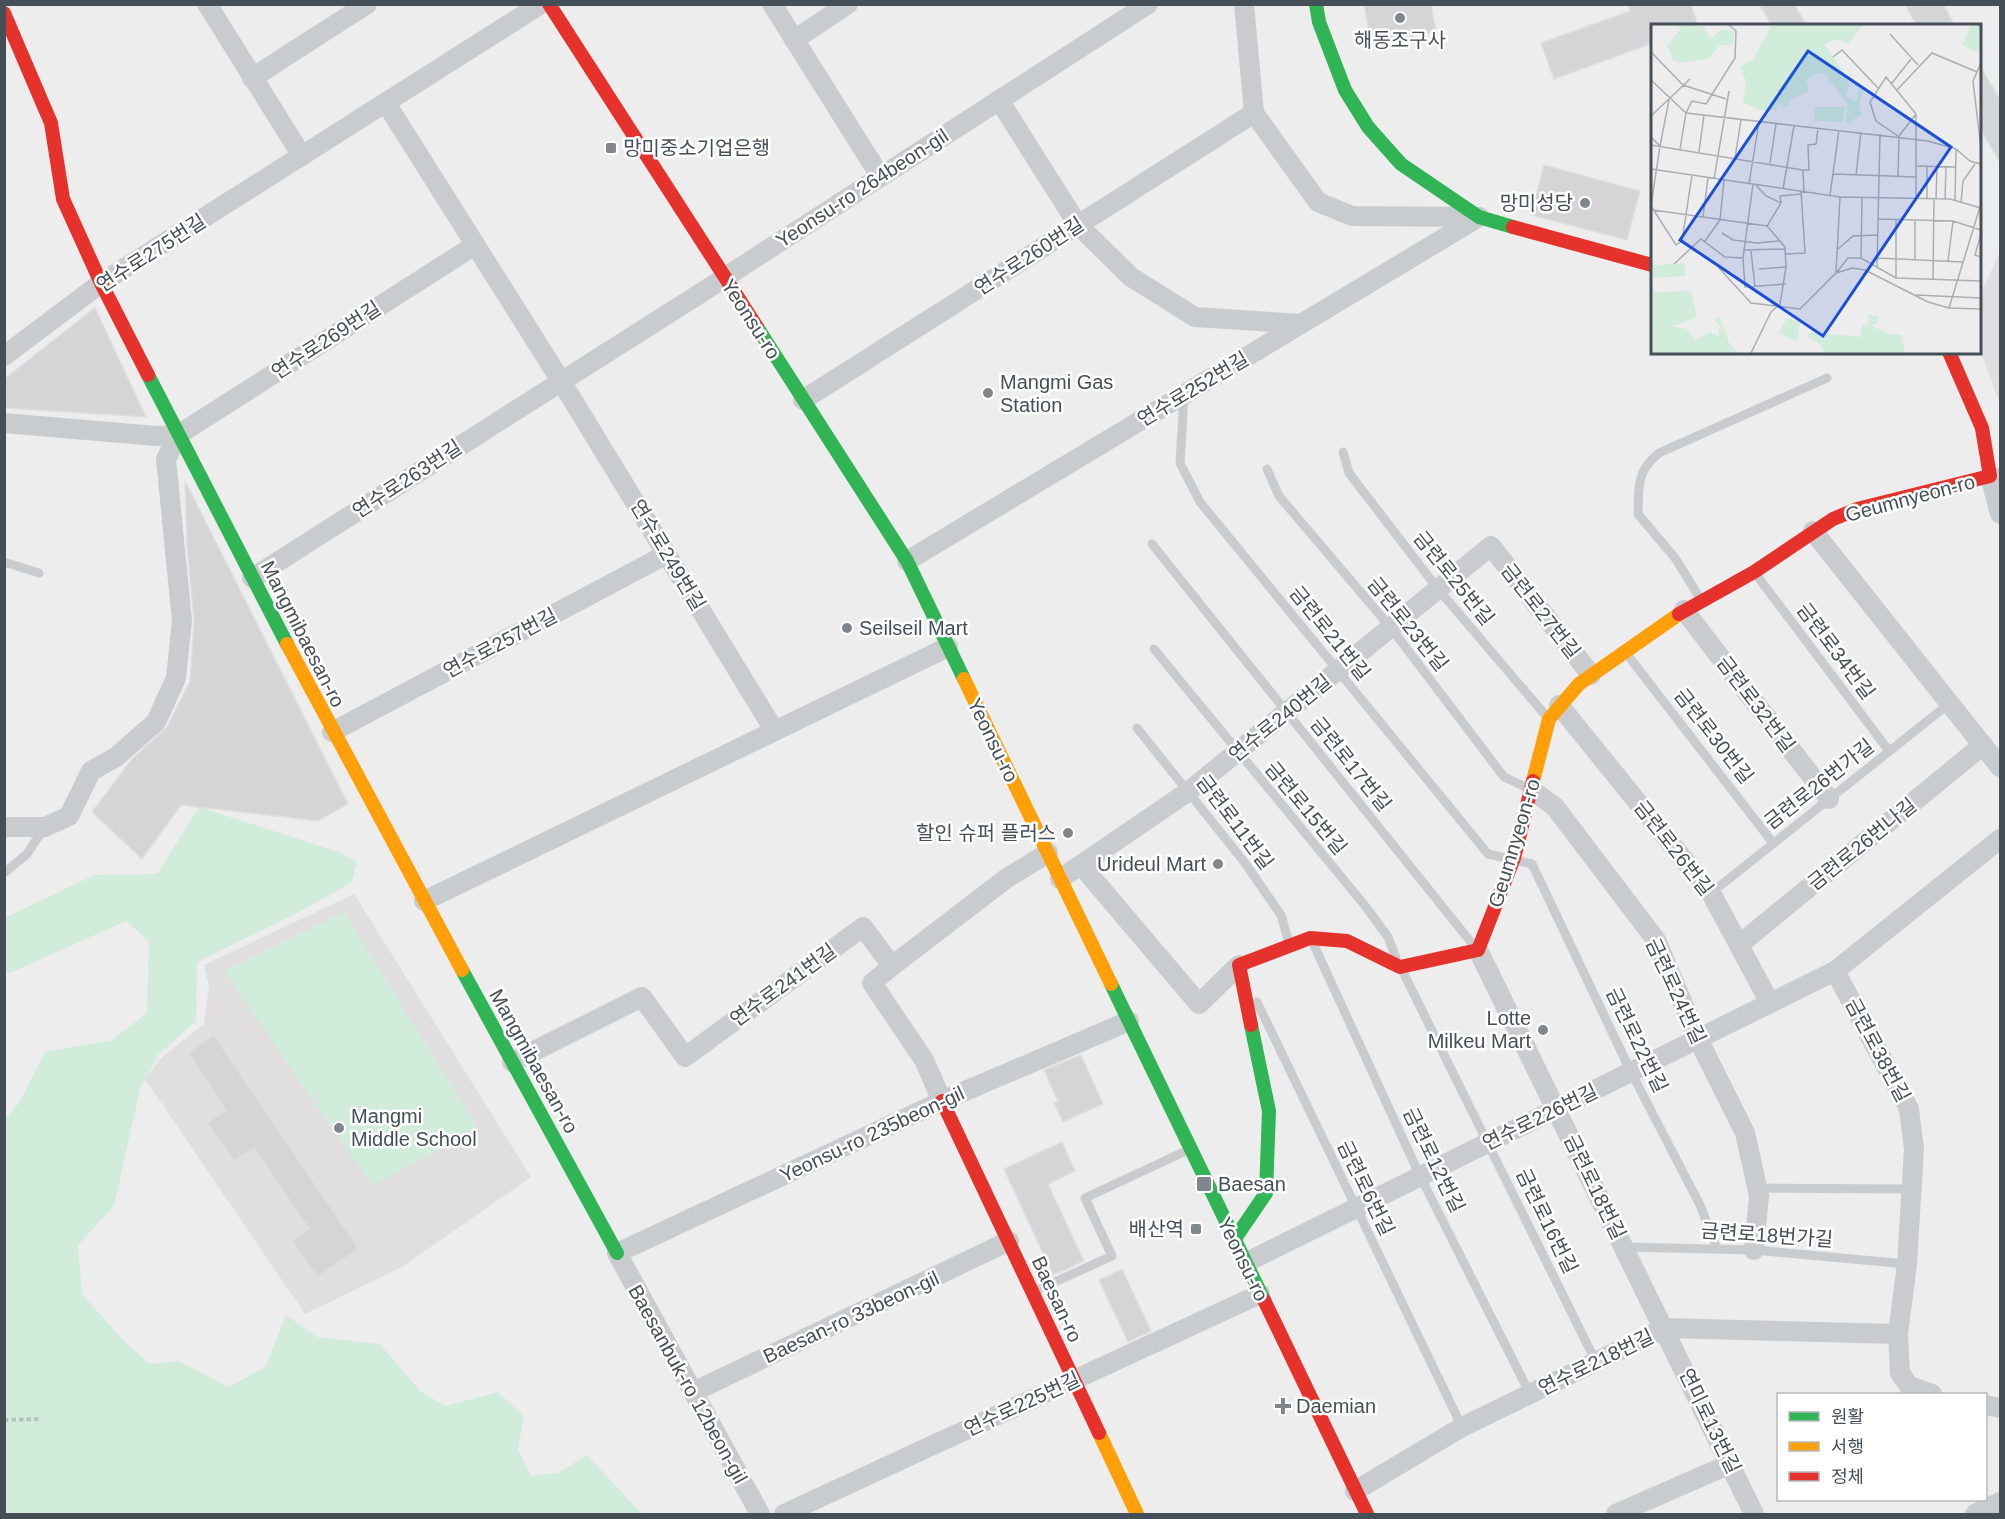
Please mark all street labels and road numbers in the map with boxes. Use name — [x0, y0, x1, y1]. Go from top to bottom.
street label: Yeonsu-ro 264beon-gil — [772, 124, 952, 252]
street label: 연수로275번길 — [92, 210, 210, 296]
street label: 연수로260번길 — [970, 213, 1088, 299]
street label: Yeonsu-ro — [717, 275, 785, 363]
street label: 연수로269번길 — [267, 297, 385, 383]
street label: 연수로252번길 — [1134, 347, 1252, 431]
street label: 연수로263번길 — [348, 436, 466, 522]
street label: Geumnyeon-ro — [1843, 470, 1977, 526]
street label: 연수로249번길 — [626, 496, 710, 614]
street label: 금련로25번길 — [1410, 527, 1498, 629]
street label: Mangmibaesan-ro — [257, 557, 349, 711]
street label: 금련로27번길 — [1497, 559, 1585, 663]
street label: 금련로23번길 — [1364, 573, 1452, 675]
street label: 금련로21번길 — [1286, 582, 1374, 684]
street label: 금련로34번길 — [1793, 599, 1879, 703]
street label: 연수로257번길 — [439, 604, 561, 682]
street label: 금련로32번길 — [1713, 652, 1799, 756]
street label: 연수로240번길 — [1224, 670, 1336, 766]
street label: 금련로30번길 — [1670, 684, 1758, 788]
street label: Yeonsu-ro — [963, 695, 1023, 785]
street label: 금련로17번길 — [1307, 713, 1395, 815]
street label: 금련로26번가길 — [1760, 734, 1878, 834]
street label: 금련로15번길 — [1261, 757, 1351, 859]
street label: 금련로11번길 — [1192, 770, 1278, 874]
street label: Geumnyeon-ro — [1484, 776, 1544, 910]
street label: 금련로26번나길 — [1804, 794, 1920, 894]
street label: 금련로26번길 — [1630, 796, 1718, 900]
street label: 금련로24번길 — [1642, 935, 1710, 1047]
street label: 연수로241번길 — [726, 939, 840, 1031]
street label: 금련로22번길 — [1602, 984, 1672, 1096]
street label: Mangmibaesan-ro — [485, 985, 583, 1137]
street label: 금련로38번길 — [1841, 994, 1915, 1106]
street label: 연수로226번길 — [1479, 1080, 1601, 1154]
street label: Yeonsu-ro 235beon-gil — [776, 1082, 968, 1186]
street label: 금련로12번길 — [1399, 1104, 1469, 1216]
street label: 금련로18번길 — [1560, 1131, 1630, 1243]
street label: 금련로6번길 — [1334, 1137, 1398, 1239]
street label: 금련로16번길 — [1512, 1165, 1582, 1277]
street label: Yeonsu-ro — [1213, 1214, 1273, 1304]
street label: 금련로18번가길 — [1700, 1219, 1834, 1251]
street label: Baesan-ro — [1028, 1253, 1086, 1345]
street label: Baesan-ro 33beon-gil — [760, 1267, 942, 1367]
street label: Baesanbuk-ro 12beon-gil — [624, 1281, 752, 1487]
street label: 연수로218번길 — [1535, 1325, 1657, 1399]
street label: 연미로13번길 — [1675, 1365, 1745, 1477]
street label: 연수로225번길 — [961, 1368, 1083, 1440]

